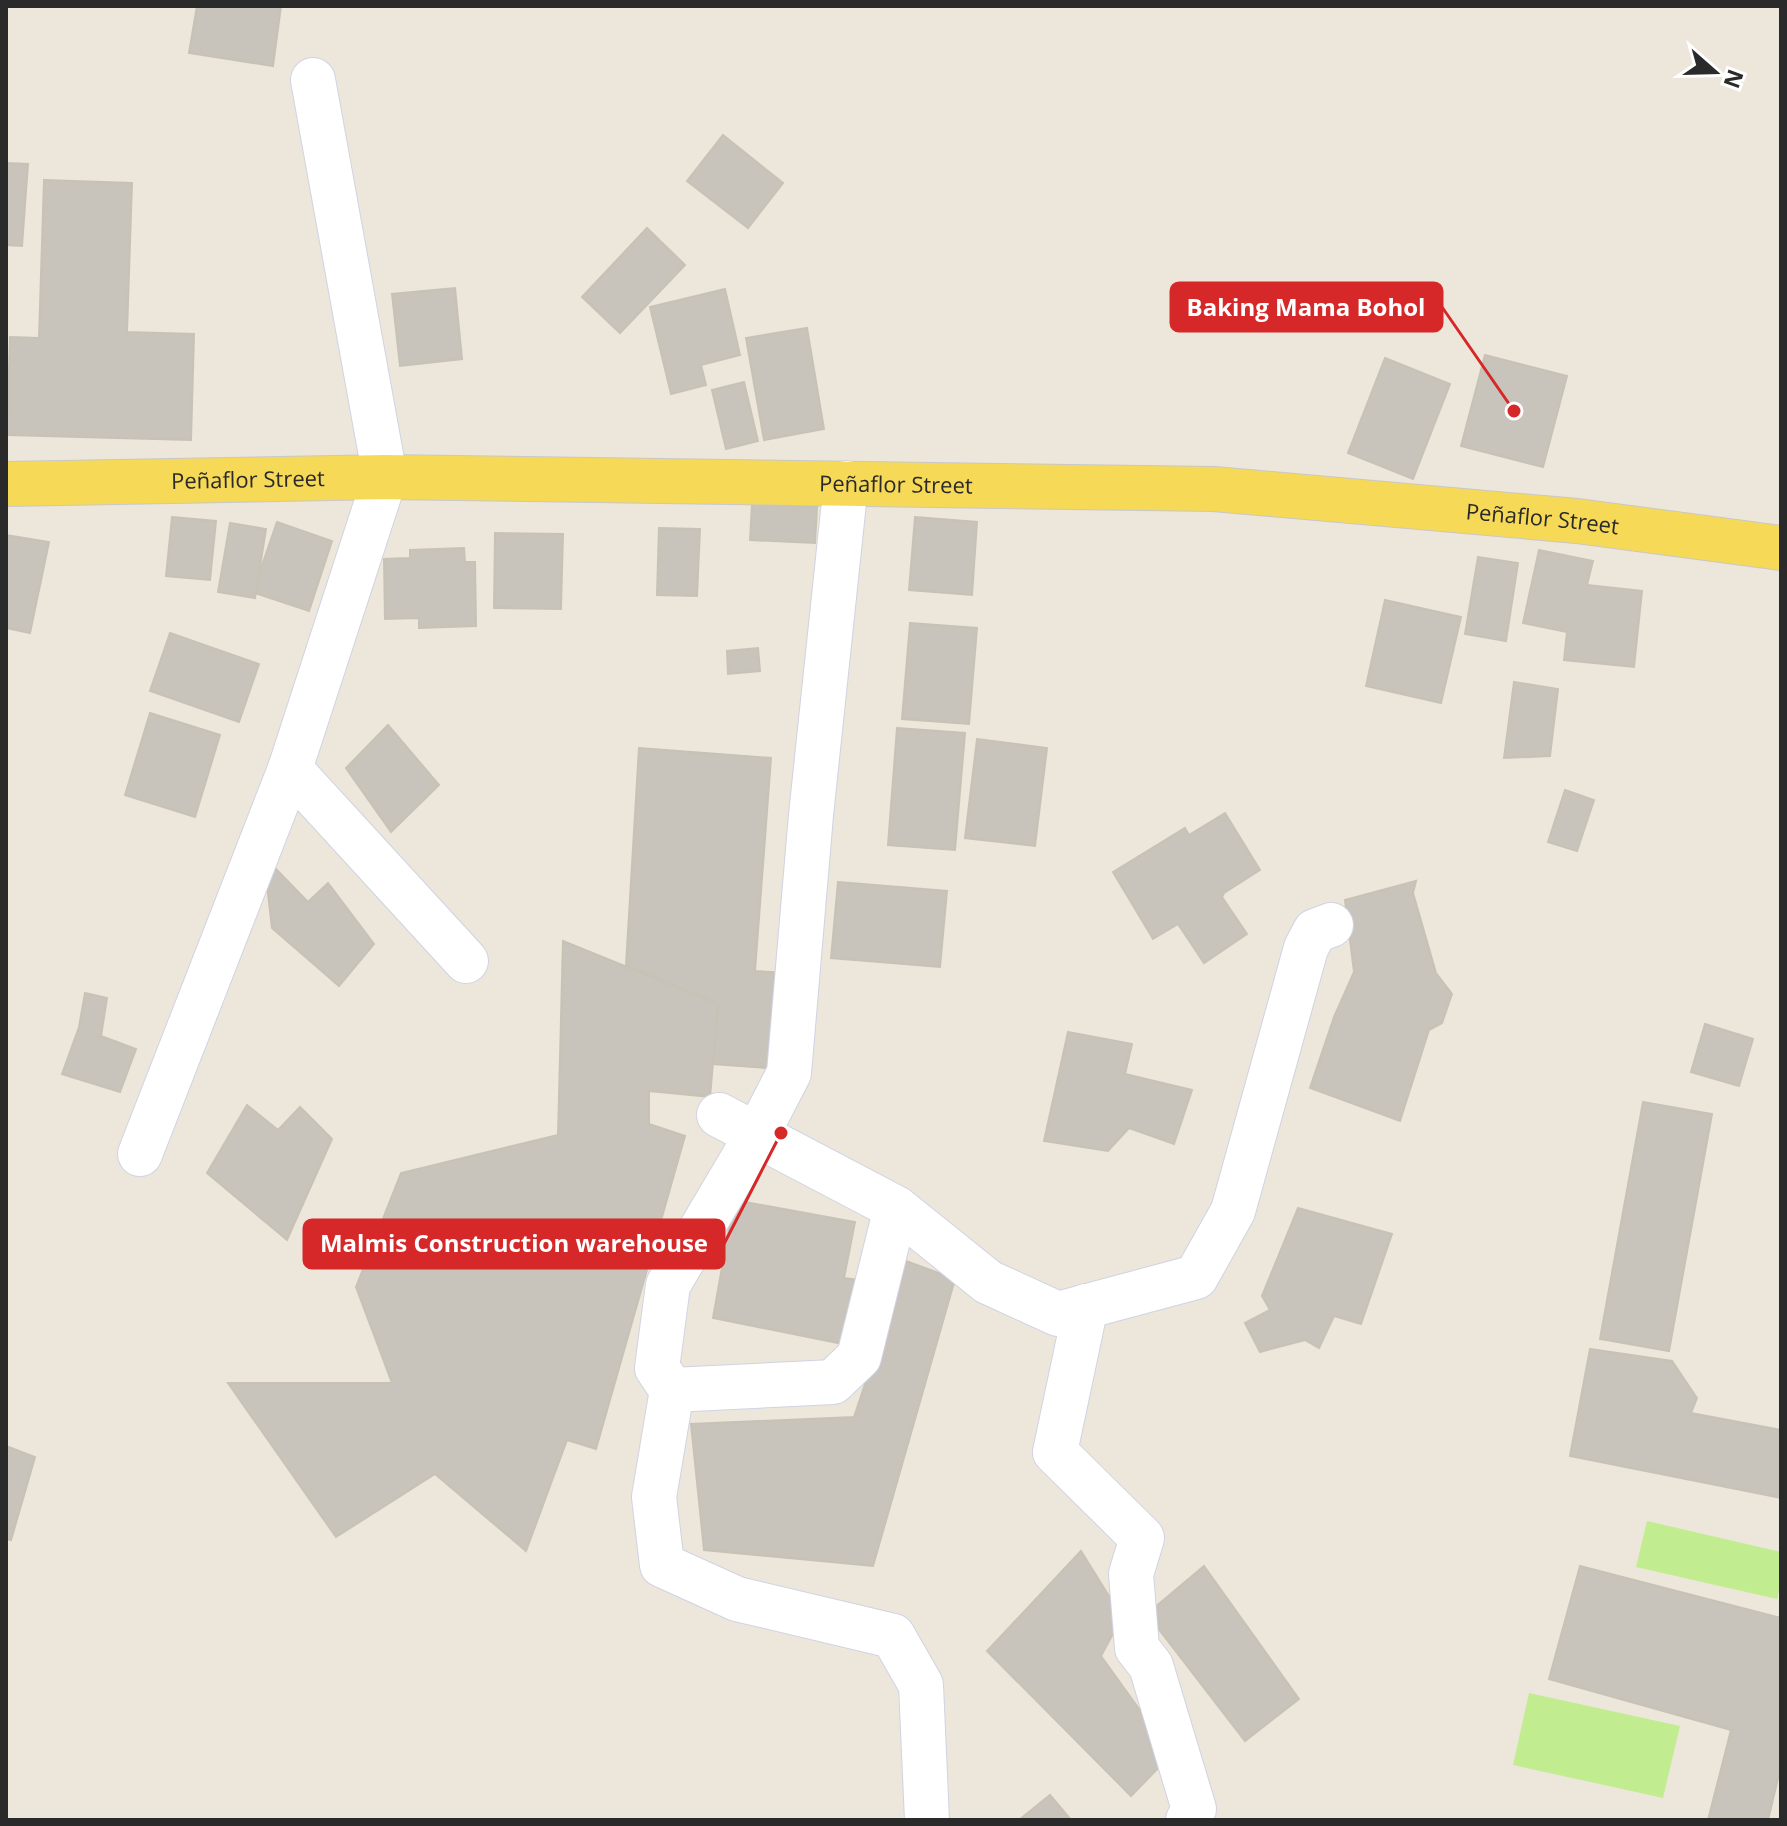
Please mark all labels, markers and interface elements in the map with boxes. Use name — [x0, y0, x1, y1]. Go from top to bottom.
north arrow — [1675, 32, 1755, 112]
text: N — [1718, 66, 1752, 93]
callout: Baking Mama Bohol — [1171, 283, 1442, 331]
text: Baking Mama Bohol — [1187, 290, 1425, 323]
street label: Peñaflor Street — [171, 462, 325, 495]
street label: Peñaflor Street — [819, 467, 973, 500]
street label: Peñaflor Street — [1465, 495, 1621, 540]
callout: Malmis Construction warehouse — [304, 1220, 724, 1268]
text: Malmis Construction warehouse — [320, 1226, 708, 1259]

